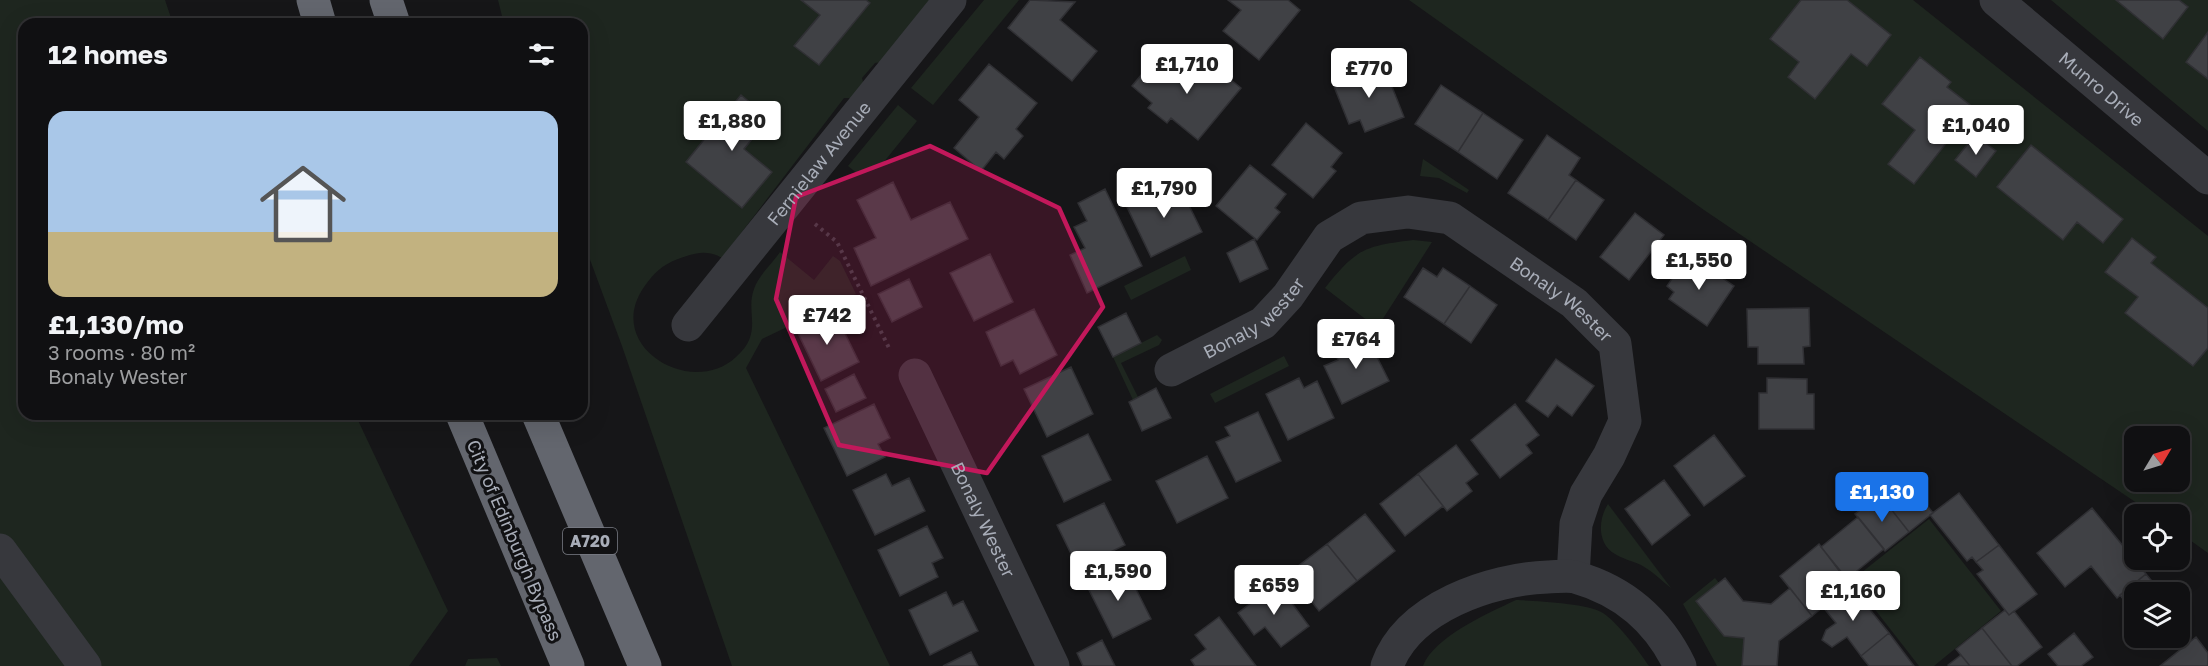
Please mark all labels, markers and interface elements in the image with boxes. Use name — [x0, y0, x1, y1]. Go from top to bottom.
icon: filters — [525, 38, 558, 71]
text: 12 homes — [48, 39, 168, 70]
pin: £1,710 — [1138, 44, 1236, 95]
street label: Munro Drive — [2055, 47, 2149, 131]
pin: £770 — [1333, 48, 1405, 99]
text: £1,710 — [1155, 51, 1219, 75]
text: £770 — [1345, 55, 1393, 79]
street label: Fernielaw Avenue — [762, 97, 875, 229]
pin: £1,880 — [683, 101, 781, 152]
pin: £1,040 — [1927, 105, 2025, 156]
text: £1,880 — [698, 108, 766, 132]
text: £1,040 — [1942, 112, 2010, 136]
icon: home — [249, 150, 357, 258]
pin: £1,790 — [1115, 168, 1213, 219]
text: £1,790 — [1131, 175, 1197, 199]
pin: £1,550 — [1650, 240, 1748, 291]
text: £1,550 — [1665, 247, 1733, 271]
street label: Bonaly Wester — [1506, 252, 1617, 346]
street label: Bonaly wester — [1199, 273, 1309, 363]
pin: £742 — [791, 295, 863, 346]
text: £742 — [803, 302, 851, 326]
text: £1,130/mo — [48, 309, 184, 340]
pin: £764 — [1320, 319, 1392, 370]
text: £764 — [1331, 326, 1381, 350]
text: 3 rooms · 80 m² — [48, 340, 195, 364]
text: Bonaly Wester — [48, 364, 187, 388]
north arrow — [2124, 426, 2190, 492]
map controls — [2124, 426, 2190, 648]
street label: City of Edinburgh Bypass — [463, 436, 567, 644]
street label: Bonaly Wester — [947, 458, 1020, 581]
pin: £1,130 — [1833, 472, 1931, 523]
text: £1,130 — [1849, 479, 1915, 503]
button: locate — [2124, 504, 2190, 570]
road number: A720 — [563, 528, 617, 554]
pin: £1,590 — [1069, 551, 1167, 602]
text: £1,590 — [1084, 558, 1152, 582]
pin: £659 — [1238, 565, 1310, 616]
pin: £1,160 — [1804, 571, 1902, 622]
text: £659 — [1249, 572, 1299, 596]
text: £1,160 — [1820, 578, 1886, 602]
button: layers — [2124, 582, 2190, 648]

